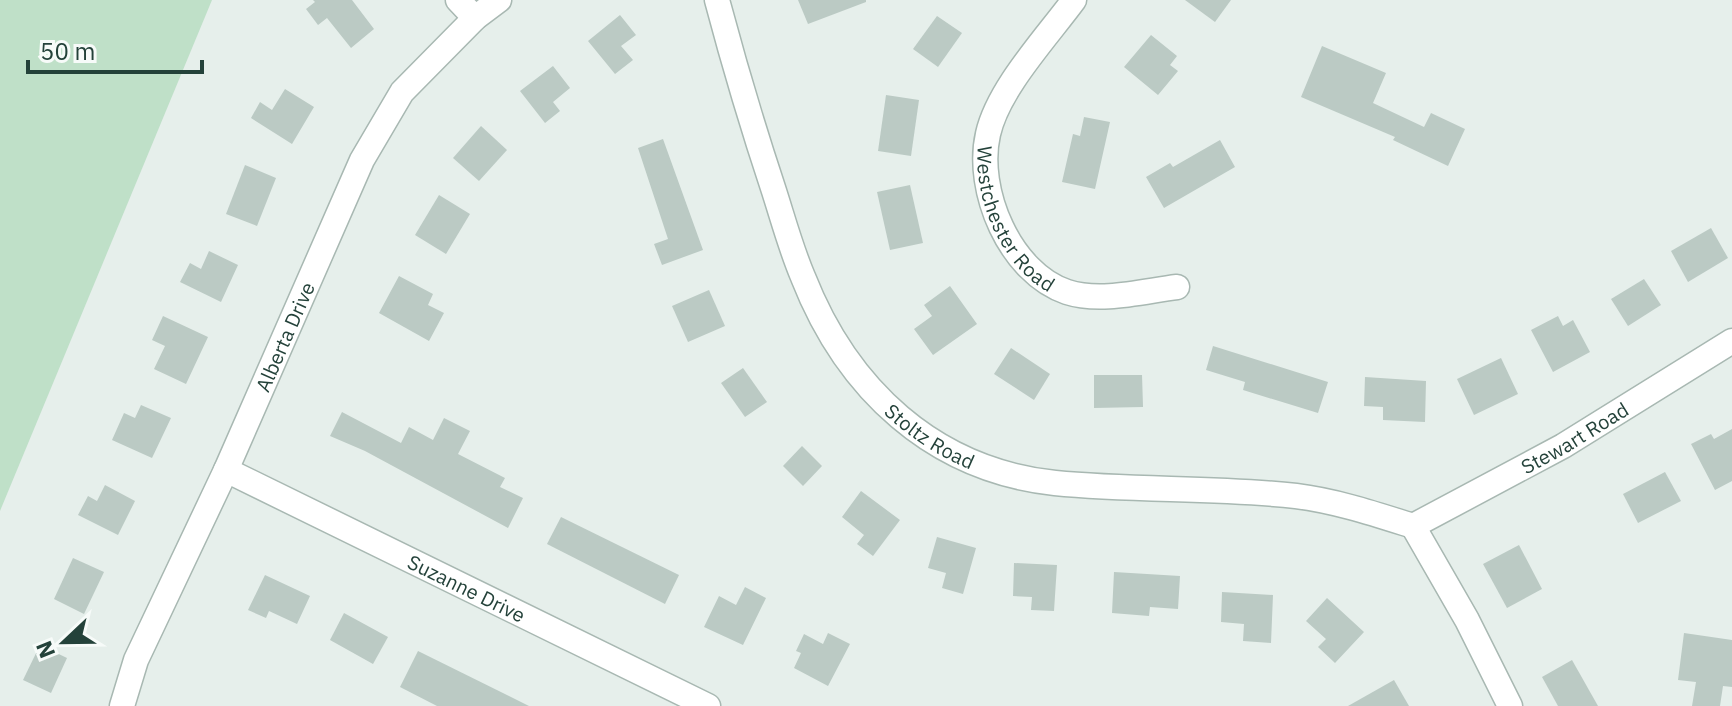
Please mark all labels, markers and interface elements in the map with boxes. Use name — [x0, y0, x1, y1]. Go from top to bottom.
scale bar — [28, 24, 202, 74]
text: 50 m — [40, 35, 95, 67]
street label: Westchester Road — [972, 145, 1060, 297]
street label: Alberta Drive — [249, 277, 320, 396]
street label: Stewart Road — [1516, 395, 1633, 480]
street label: Stoltz Road — [879, 397, 979, 475]
street label: Suzanne Drive — [403, 548, 530, 628]
north arrow — [24, 602, 104, 682]
text: N — [29, 637, 61, 662]

